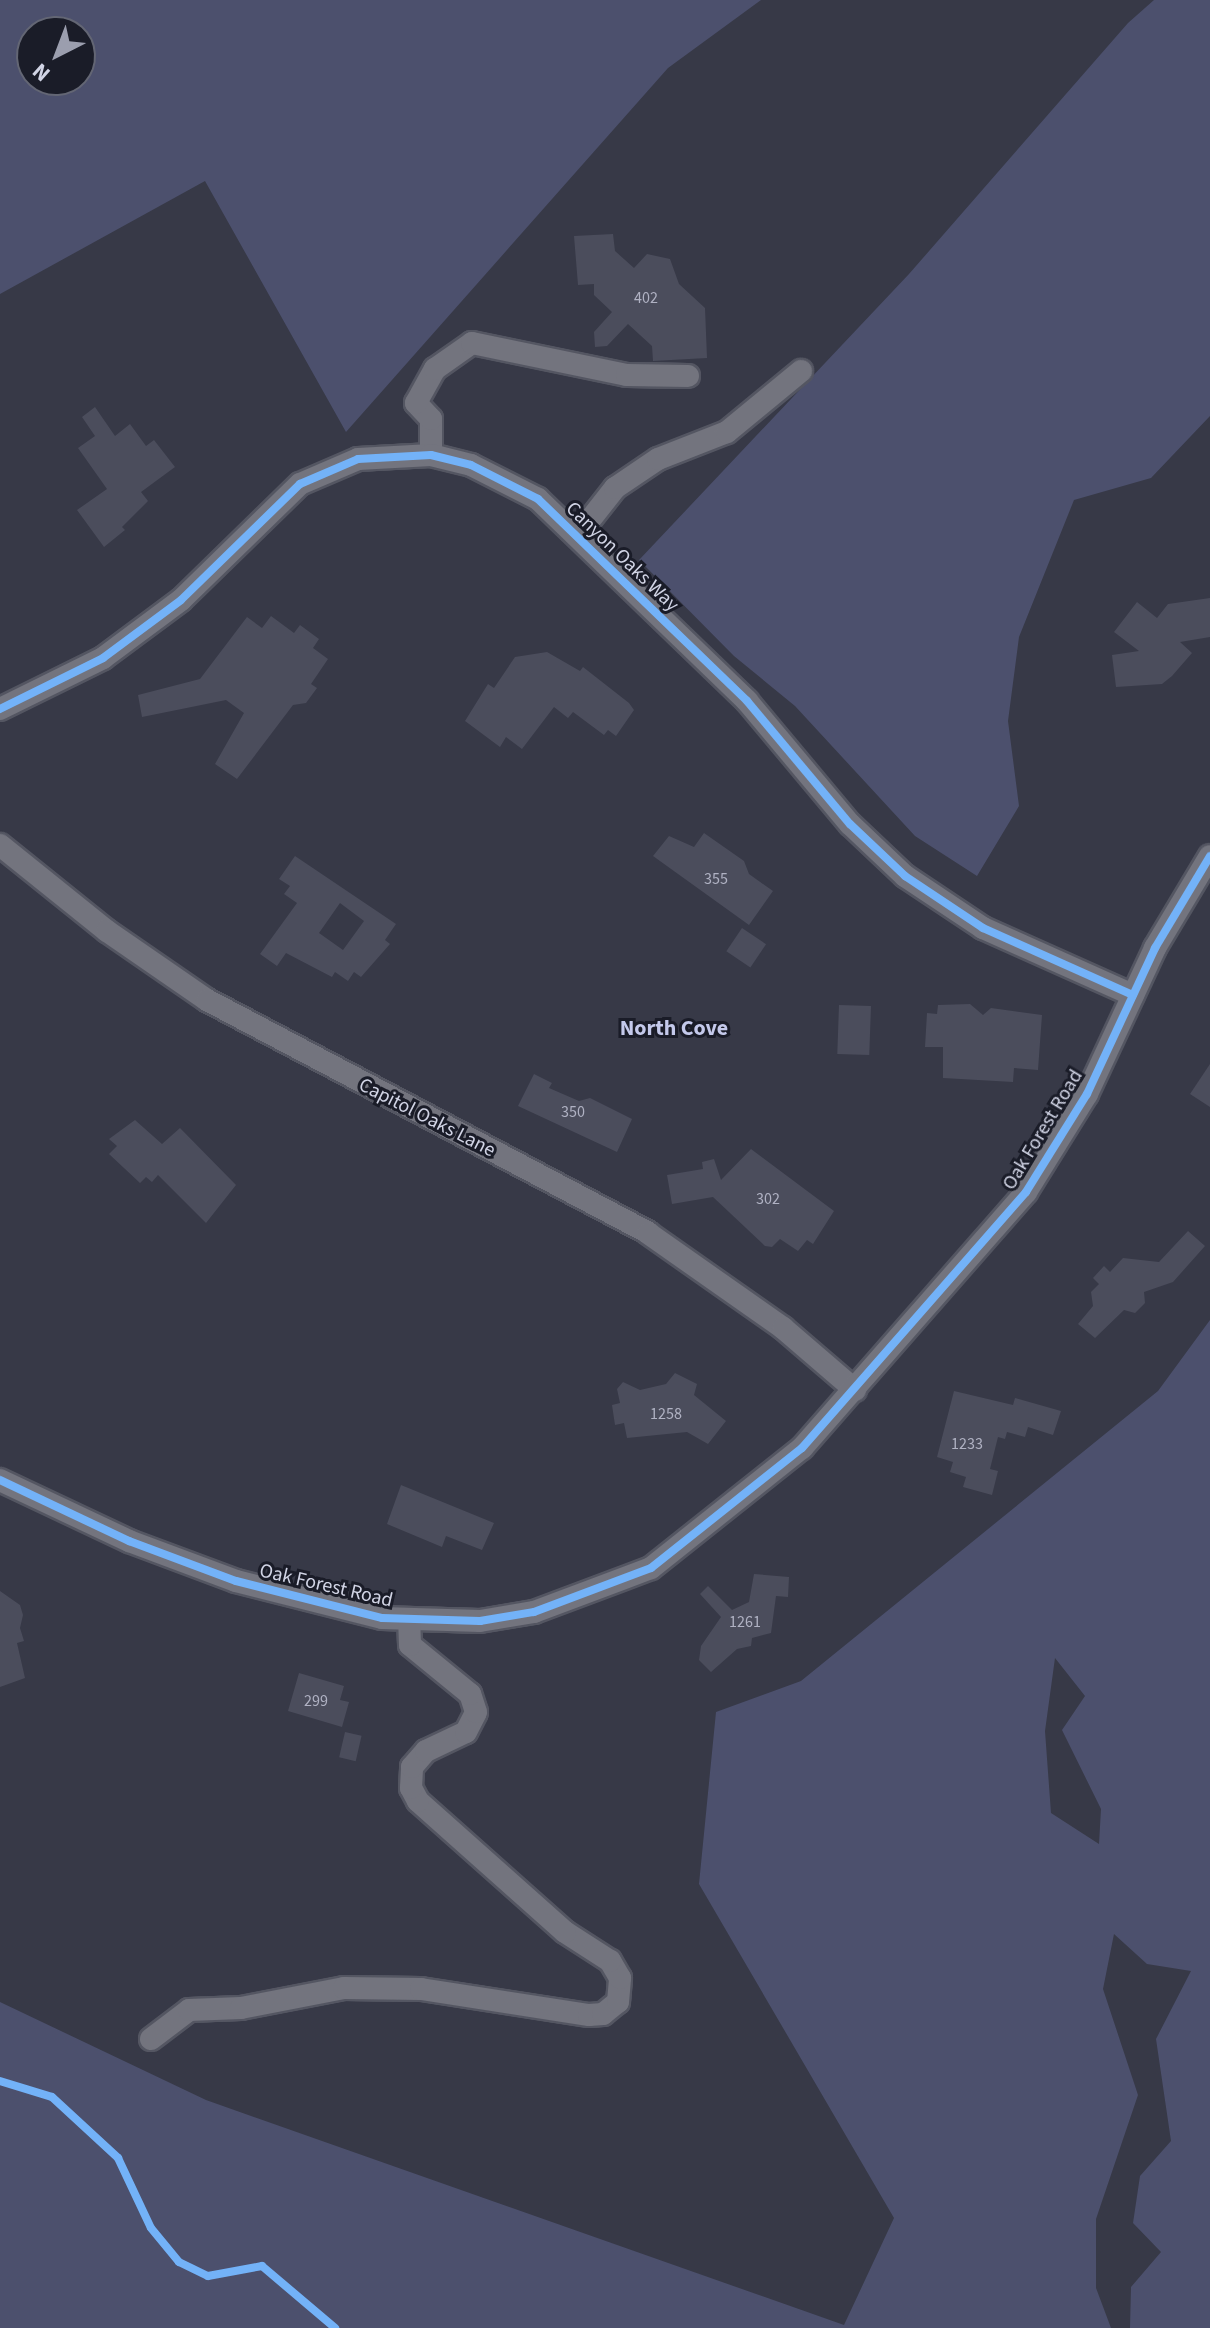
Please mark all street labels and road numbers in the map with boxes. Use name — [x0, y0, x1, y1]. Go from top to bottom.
street label: Canyon Oaks Way — [560, 497, 684, 617]
street label: Oak Forest Road — [998, 1066, 1088, 1194]
street label: Capitol Oaks Lane — [355, 1073, 499, 1163]
street label: Oak Forest Road — [257, 1559, 395, 1613]

